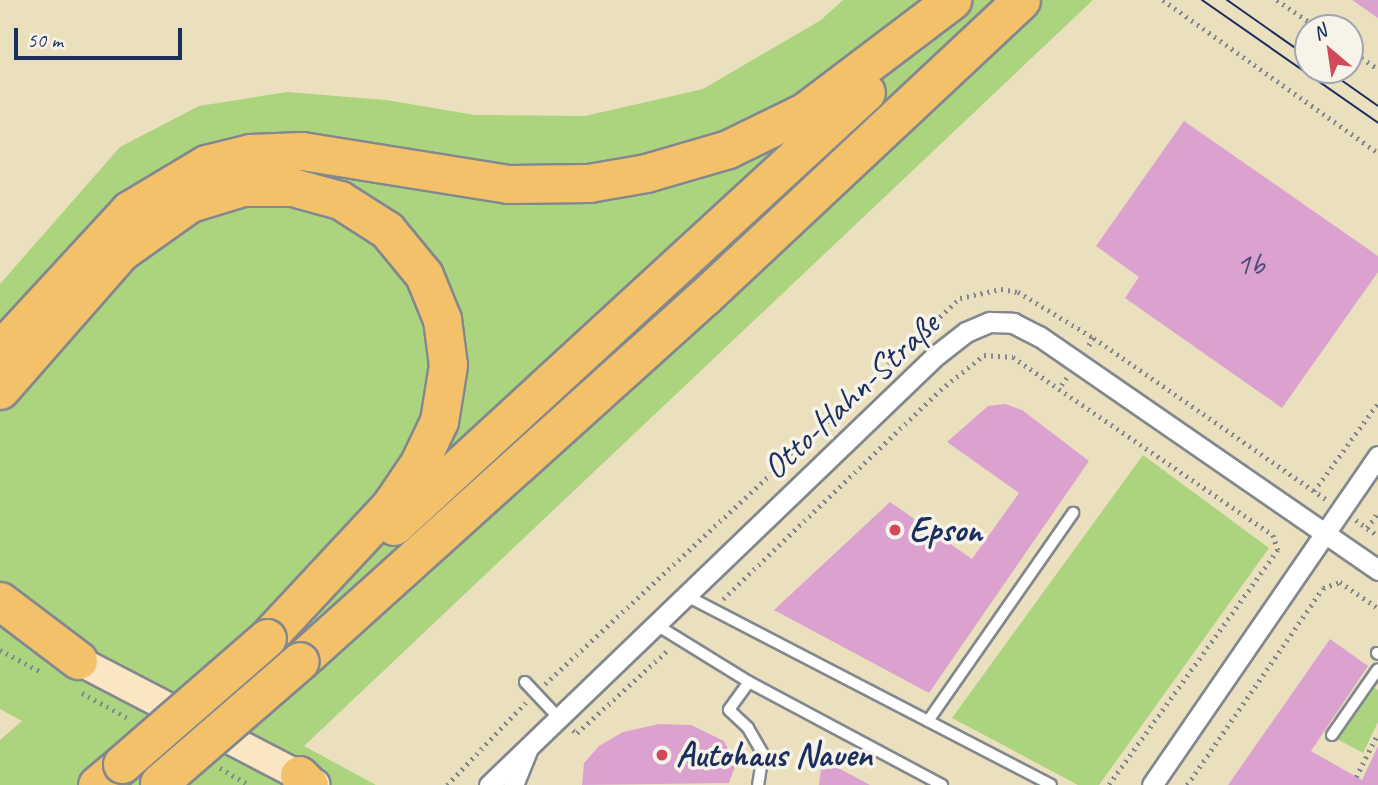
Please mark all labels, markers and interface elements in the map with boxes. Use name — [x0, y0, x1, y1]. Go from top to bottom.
scale bar — [18, 14, 186, 58]
north arrow — [1294, 14, 1364, 84]
text: N — [1309, 19, 1331, 46]
text: 50 m — [27, 27, 63, 53]
house number: 1b — [1236, 245, 1264, 283]
street label: Otto-Hahn-Straße — [754, 304, 948, 488]
place label: Epson — [909, 509, 982, 551]
marker: Epson — [887, 522, 903, 538]
place label: Autohaus Nauen — [676, 734, 873, 776]
marker: Autohaus Nauen — [654, 747, 670, 763]

